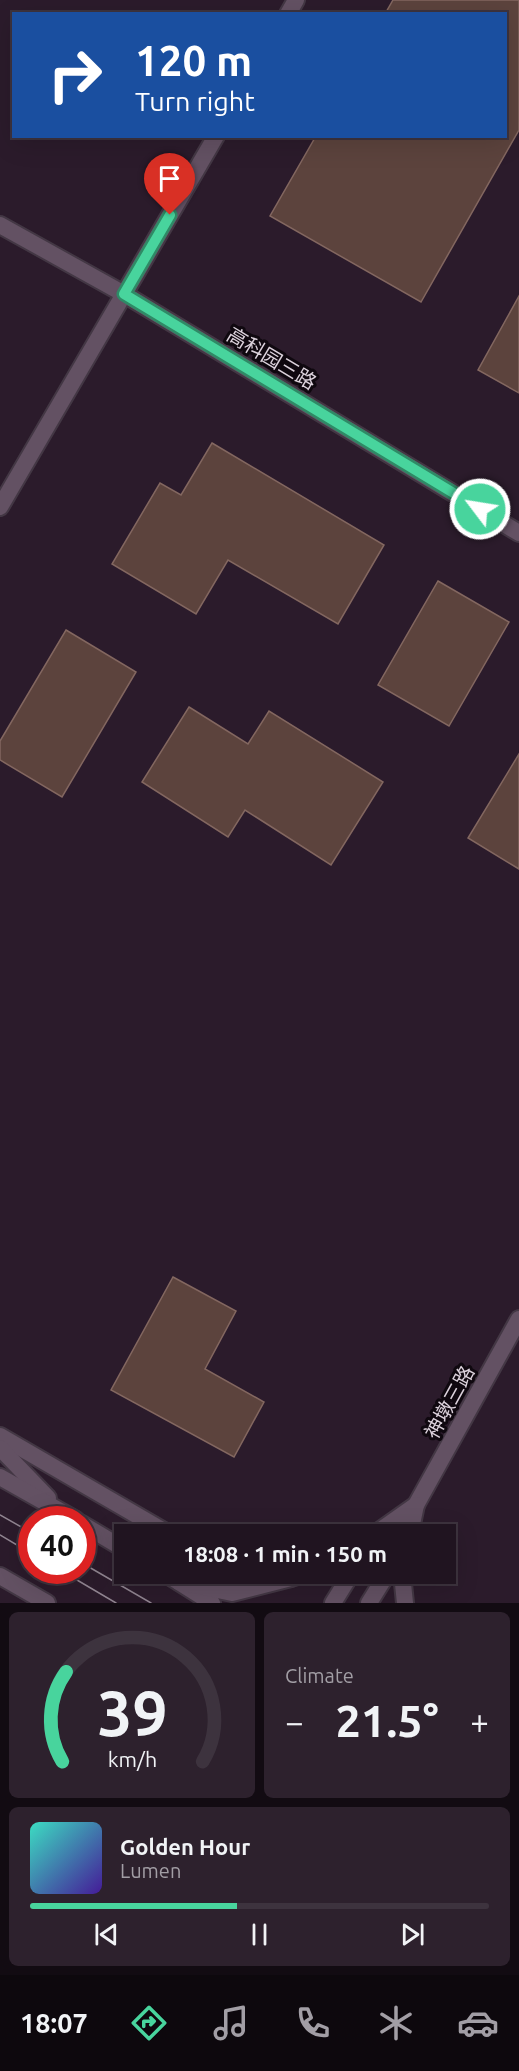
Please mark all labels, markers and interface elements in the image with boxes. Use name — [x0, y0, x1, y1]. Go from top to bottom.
icon: right — [36, 36, 114, 114]
text: 120 m — [135, 37, 252, 84]
text: Turn right — [135, 86, 255, 116]
pin — [144, 153, 195, 215]
icon: arrive — [153, 162, 186, 195]
street label: 高科园三路 — [223, 322, 321, 394]
position arrow — [448, 477, 512, 541]
street label: 神墩三路 — [420, 1361, 478, 1443]
speed limit sign: 40 — [18, 1506, 96, 1584]
text: 18:08 · 1 min · 150 m — [183, 1541, 387, 1566]
text: Climate — [285, 1664, 354, 1687]
text: 39 — [97, 1678, 167, 1748]
text: 21.5° — [335, 1695, 439, 1746]
text: − — [285, 1703, 304, 1740]
text: + — [470, 1703, 489, 1740]
text: km/h — [107, 1747, 157, 1771]
text: Golden Hour — [120, 1834, 250, 1859]
text: Lumen — [120, 1859, 181, 1882]
icon: previous — [90, 1918, 123, 1951]
icon: pause — [243, 1918, 276, 1951]
icon: next — [396, 1918, 429, 1951]
icon: directions — [128, 2002, 170, 2044]
icon: music — [210, 2002, 252, 2044]
icon: phone — [292, 2002, 334, 2044]
icon: climate — [375, 2002, 417, 2044]
icon: car — [457, 2002, 499, 2044]
text: 18:07 — [20, 2008, 88, 2038]

